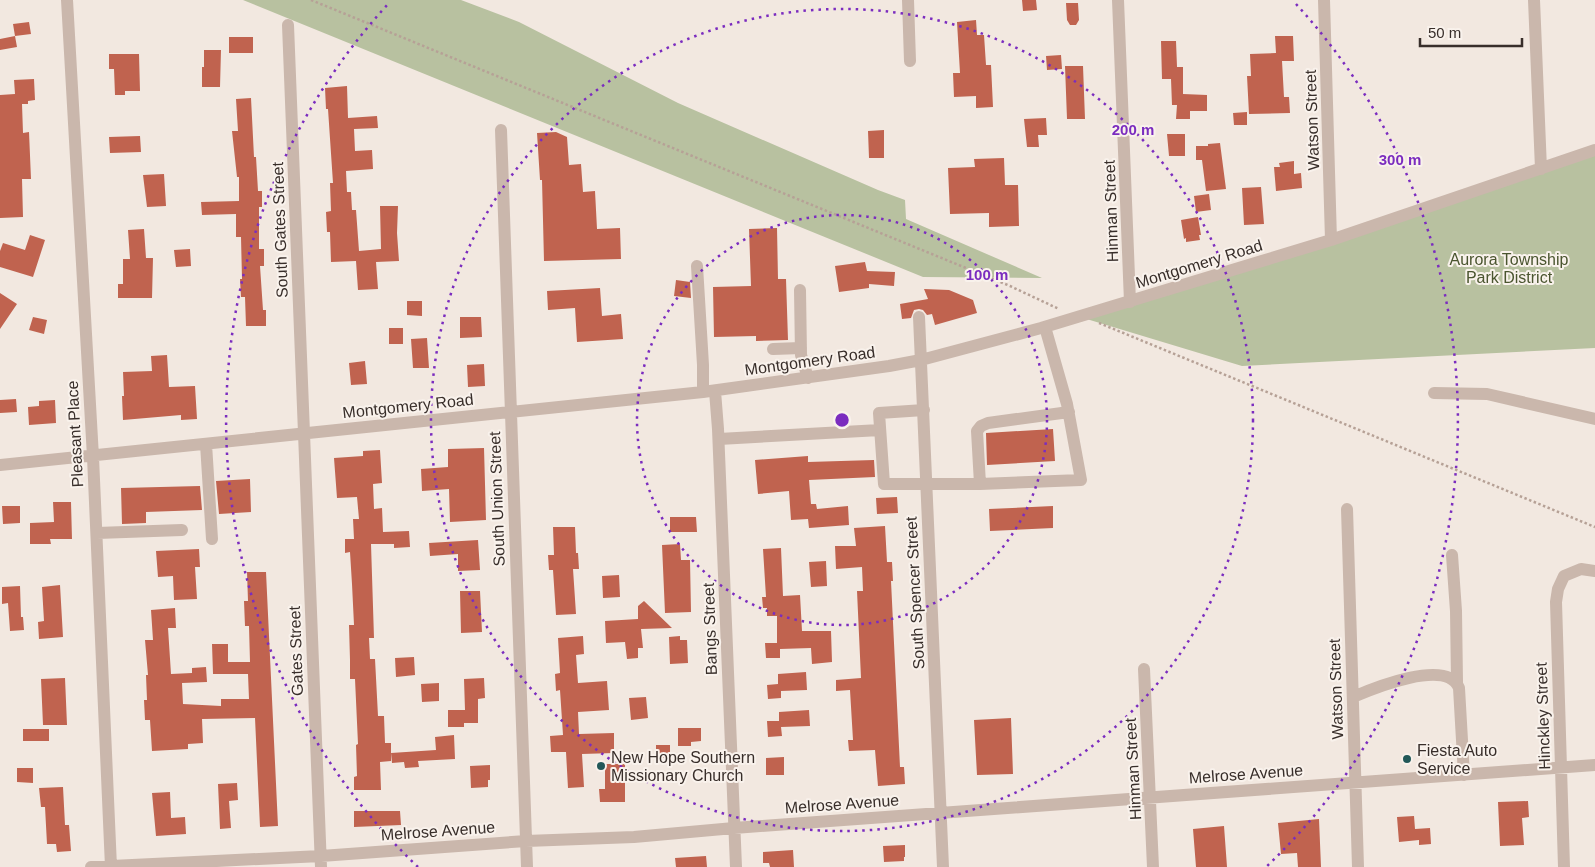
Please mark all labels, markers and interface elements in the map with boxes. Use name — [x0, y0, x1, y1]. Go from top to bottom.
scale bar — [1420, 15, 1522, 47]
text: 50 m — [1428, 24, 1461, 41]
street label: Watson Street — [1302, 69, 1322, 171]
text: 200 m — [1112, 121, 1154, 138]
text: 300 m — [1379, 151, 1421, 168]
street label: Hinman Street — [1101, 159, 1121, 262]
street label: South Gates Street — [269, 161, 291, 298]
street label: Montgomery Road — [1134, 237, 1264, 291]
park label: Aurora Township Park District — [1450, 251, 1569, 286]
text: 100 m — [966, 266, 1008, 283]
street label: Montgomery Road — [744, 343, 876, 379]
street label: Pleasant Place — [64, 380, 86, 488]
street label: Montgomery Road — [342, 391, 474, 421]
centre of rings — [833, 411, 851, 429]
street label: South Union Street — [486, 431, 508, 567]
street label: South Spencer Street — [902, 516, 927, 670]
street label: Bangs Street — [700, 582, 720, 676]
street label: Gates Street — [286, 605, 306, 696]
street label: Watson Street — [1326, 638, 1346, 740]
street label: Hinckley Street — [1533, 661, 1553, 770]
street label: Hinman Street — [1122, 717, 1144, 821]
place label: Fiesta Auto Service — [1417, 742, 1497, 777]
place label: New Hope Southern Missionary Church — [611, 749, 755, 784]
marker: Fiesta Auto Service — [1401, 753, 1413, 765]
marker: New Hope Southern Missionary Church — [595, 760, 607, 772]
street label: Melrose Avenue — [1188, 762, 1304, 786]
street label: Melrose Avenue — [784, 792, 900, 816]
street label: Melrose Avenue — [380, 819, 496, 843]

